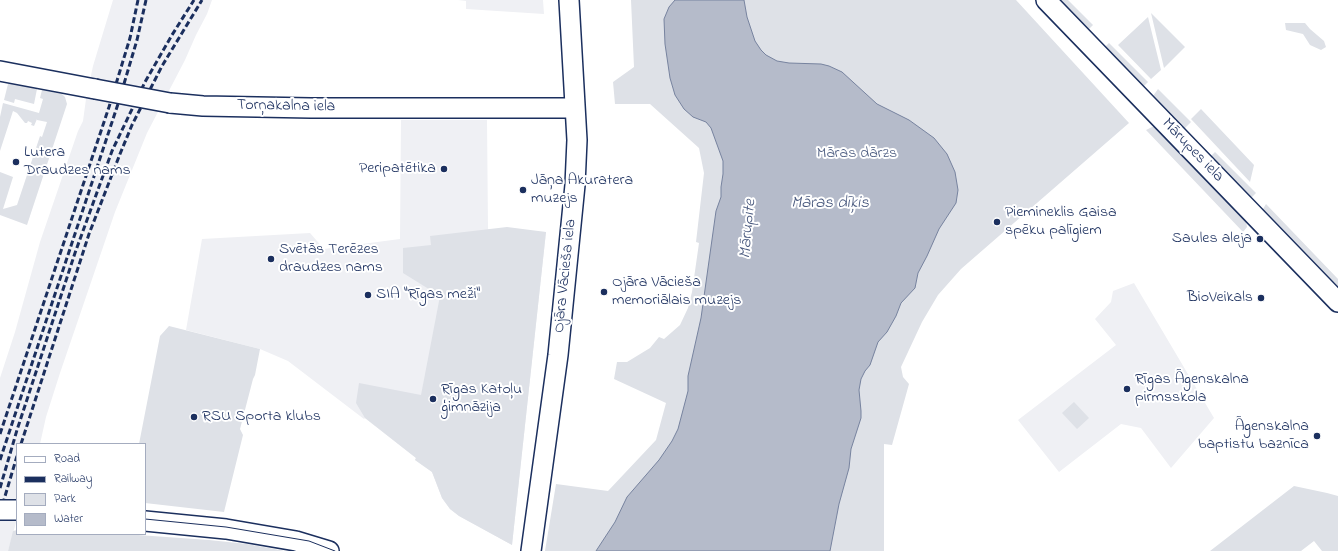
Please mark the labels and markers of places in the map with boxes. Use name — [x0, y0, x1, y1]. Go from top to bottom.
place label: Lutera Draudzes nams — [24, 143, 131, 181]
marker: Lutera Draudzes nams — [11, 157, 21, 167]
place label: Peripatētika — [359, 159, 436, 179]
marker: Peripatētika — [439, 164, 449, 174]
place label: Jāņa Akuratera muzejs — [531, 171, 633, 209]
marker: Jāņa Akuratera muzejs — [518, 185, 528, 195]
place label: Piemineklis Gaisa spēku palīgiem — [1005, 203, 1117, 241]
marker: Piemineklis Gaisa spēku palīgiem — [992, 217, 1002, 227]
place label: Saules aleja — [1172, 229, 1252, 249]
marker: Saules aleja — [1255, 234, 1265, 244]
place label: Svētās Terēzes draudzes nams — [279, 240, 383, 278]
marker: Svētās Terēzes draudzes nams — [266, 254, 276, 264]
place label: Ojāra Vācieša memoriālais muzejs — [612, 273, 741, 311]
place label: SIA "Rīgas meži" — [376, 285, 480, 305]
marker: Ojāra Vācieša memoriālais muzejs — [599, 287, 609, 297]
place label: BioVeikals — [1187, 288, 1253, 308]
marker: SIA "Rīgas meži" — [363, 290, 373, 300]
marker: BioVeikals — [1256, 293, 1266, 303]
place label: Rīgas Āgenskalna pirmsskola — [1135, 370, 1249, 408]
place label: Rīgas Katoļu ģimnāzija — [441, 380, 522, 418]
marker: Rīgas Āgenskalna pirmsskola — [1122, 384, 1132, 394]
marker: Rīgas Katoļu ģimnāzija — [428, 394, 438, 404]
place label: RSU Sporta klubs — [202, 407, 321, 427]
marker: RSU Sporta klubs — [189, 412, 199, 422]
place label: Āgenskalna baptistu baznīca — [1198, 417, 1309, 455]
marker: Āgenskalna baptistu baznīca — [1312, 431, 1322, 441]

